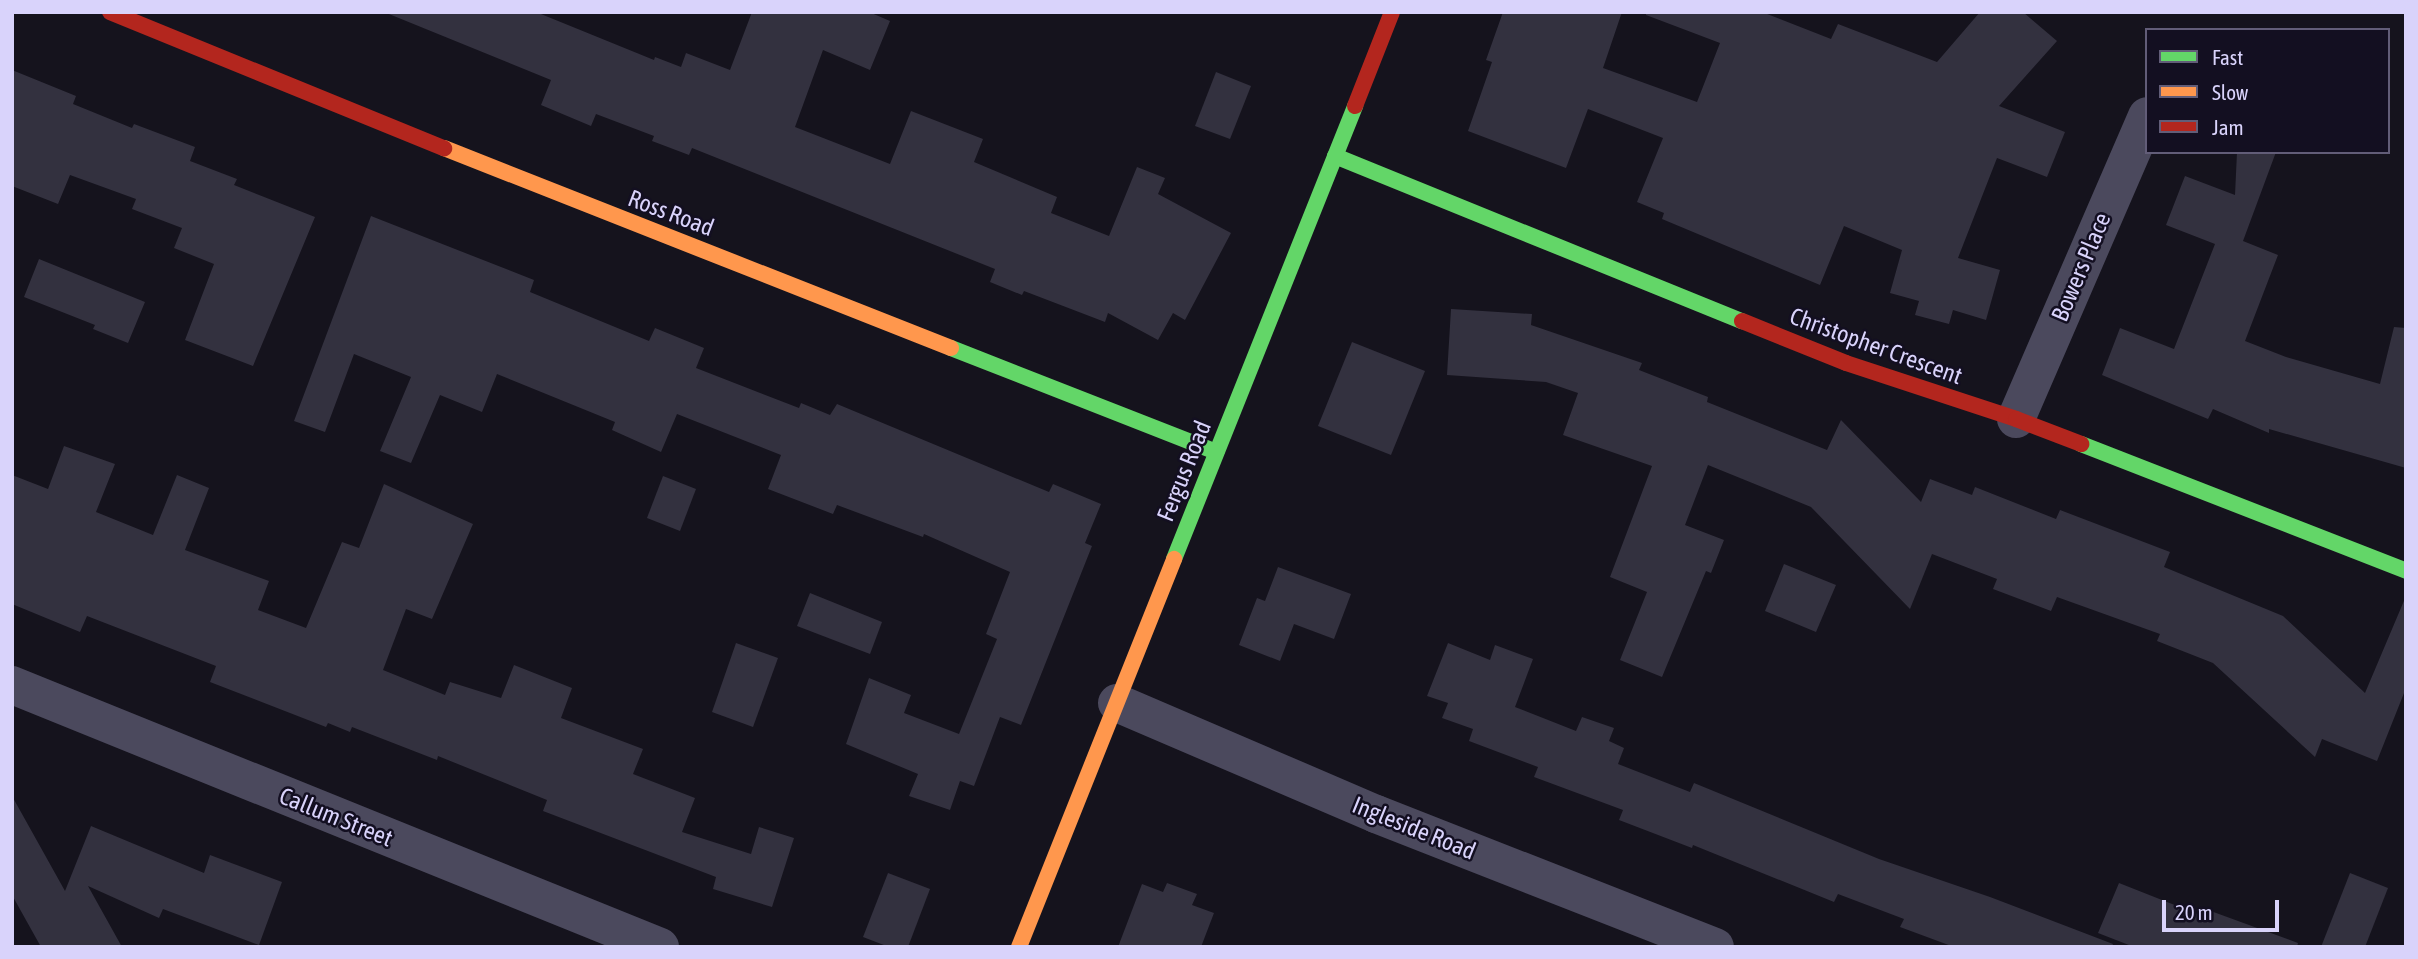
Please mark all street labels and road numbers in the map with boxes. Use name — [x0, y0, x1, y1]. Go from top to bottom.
street label: Ross Road — [624, 184, 718, 242]
street label: Bowers Place — [2045, 208, 2117, 326]
street label: Christopher Crescent — [1786, 301, 1966, 391]
street label: Fergus Road — [1151, 416, 1217, 526]
street label: Callum Street — [275, 781, 397, 853]
street label: Ingleside Road — [1348, 790, 1480, 866]

